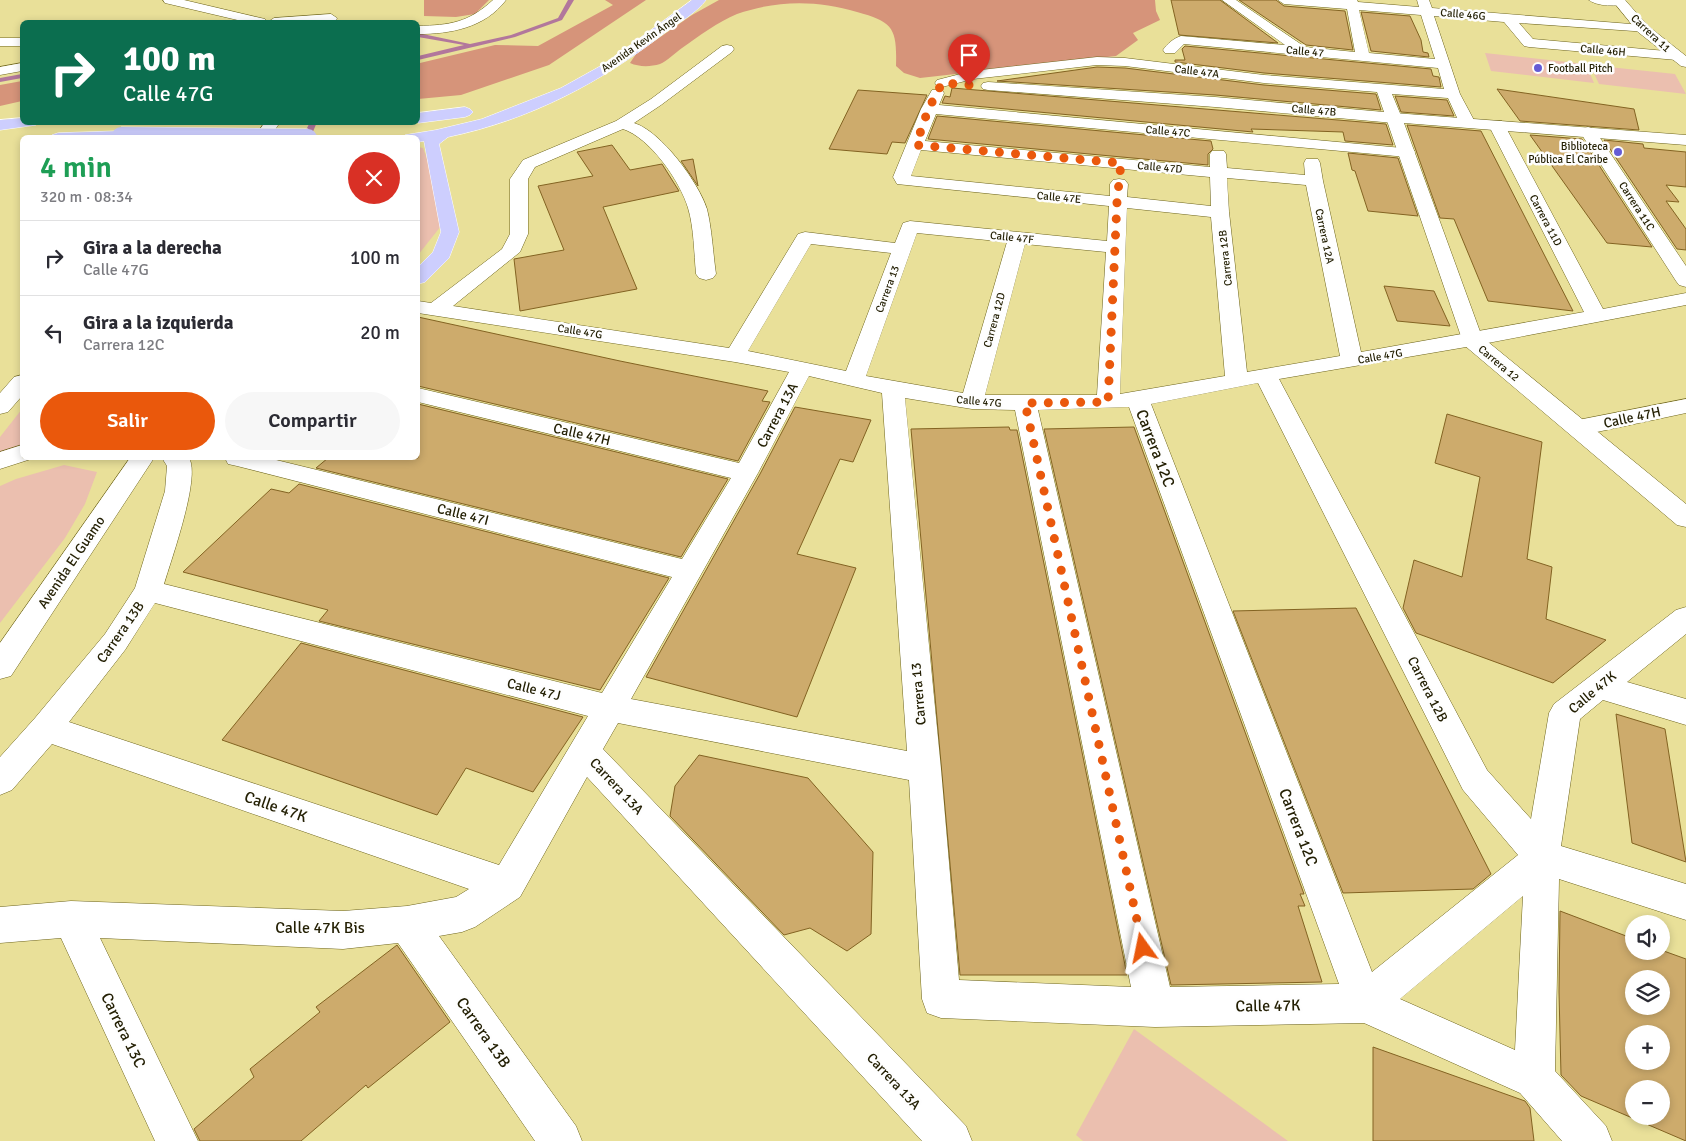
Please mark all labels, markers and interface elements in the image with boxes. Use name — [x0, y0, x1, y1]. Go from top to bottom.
street label: Calle 46G — [1440, 6, 1486, 23]
street label: Avenida Kevin Ángel — [598, 9, 684, 75]
street label: Carrera 11 — [1628, 12, 1673, 55]
pin — [948, 34, 990, 85]
text: 100 m — [123, 37, 216, 80]
icon: right — [40, 40, 105, 105]
icon: arrive — [955, 41, 983, 69]
street label: Calle 46H — [1580, 42, 1626, 59]
street label: Calle 47 — [1285, 43, 1325, 60]
street label: Calle 47A — [1174, 62, 1220, 81]
marker: Football Pitch — [1532, 62, 1544, 74]
place label: Football Pitch — [1548, 62, 1613, 75]
text: Calle 47G — [123, 80, 214, 107]
street label: Calle 47B — [1291, 102, 1337, 119]
street label: Calle 47C — [1145, 123, 1191, 140]
place label: Biblioteca Pública El Caribe — [1528, 140, 1608, 166]
marker: Biblioteca Pública El Caribe — [1612, 146, 1624, 158]
text: 4 min — [40, 149, 112, 186]
button: close — [348, 152, 400, 204]
street label: Calle 47D — [1137, 159, 1183, 176]
street label: Carrera 11C — [1616, 179, 1657, 234]
text: 320 m · 08:34 — [40, 187, 133, 207]
street label: Calle 47E — [1036, 189, 1082, 206]
street label: Carrera 11D — [1527, 192, 1565, 248]
street label: Carrera 12A — [1312, 207, 1337, 265]
street label: Calle 47F — [989, 229, 1035, 246]
street label: Carrera 12B — [1216, 229, 1235, 286]
text: Gira a la derecha — [83, 236, 222, 260]
icon: right — [40, 244, 68, 272]
text: 100 m — [350, 246, 400, 270]
text: Calle 47G — [83, 260, 149, 280]
street label: Carrera 13 — [873, 264, 902, 315]
street label: Carrera 12D — [981, 291, 1008, 349]
text: Gira a la izquierda — [83, 311, 233, 335]
icon: left — [40, 319, 68, 347]
text: 20 m — [360, 321, 400, 345]
street label: Calle 47G — [557, 322, 603, 341]
text: Carrera 12C — [83, 335, 164, 355]
street label: Carrera 12 — [1476, 343, 1522, 384]
street label: Calle 47G — [1357, 346, 1404, 367]
street label: Carrera 13A — [753, 379, 802, 451]
button: Salir — [40, 392, 215, 450]
button: Compartir — [225, 392, 400, 450]
street label: Calle 47G — [956, 393, 1002, 410]
street label: Calle 47H — [1602, 403, 1662, 432]
street label: Carrera 12C — [1131, 407, 1179, 490]
street label: Calle 47H — [552, 420, 612, 449]
street label: Calle 47I — [435, 500, 491, 529]
street label: Avenida El Guamo — [34, 513, 109, 612]
street label: Carrera 13B — [93, 598, 148, 666]
street label: Carrera 12B — [1404, 654, 1451, 725]
street label: Carrera 13 — [907, 662, 930, 726]
street label: Calle 47K — [1565, 667, 1620, 717]
street label: Calle 47J — [505, 675, 563, 704]
street label: Carrera 13A — [586, 754, 647, 819]
street label: Carrera 12C — [1274, 786, 1322, 869]
street label: Calle 47K — [242, 787, 310, 827]
map controls — [1625, 915, 1670, 1125]
button: sound — [1625, 915, 1670, 960]
street label: Calle 47K Bis — [275, 918, 365, 938]
position arrow — [1116, 921, 1168, 973]
button: layers — [1625, 970, 1670, 1015]
street label: Carrera 13C — [96, 989, 150, 1072]
street label: Carrera 13B — [452, 993, 515, 1072]
street label: Calle 47K — [1235, 995, 1301, 1017]
button: + — [1625, 1025, 1670, 1070]
street label: Carrera 13A — [863, 1049, 924, 1114]
button: − — [1625, 1080, 1670, 1125]

